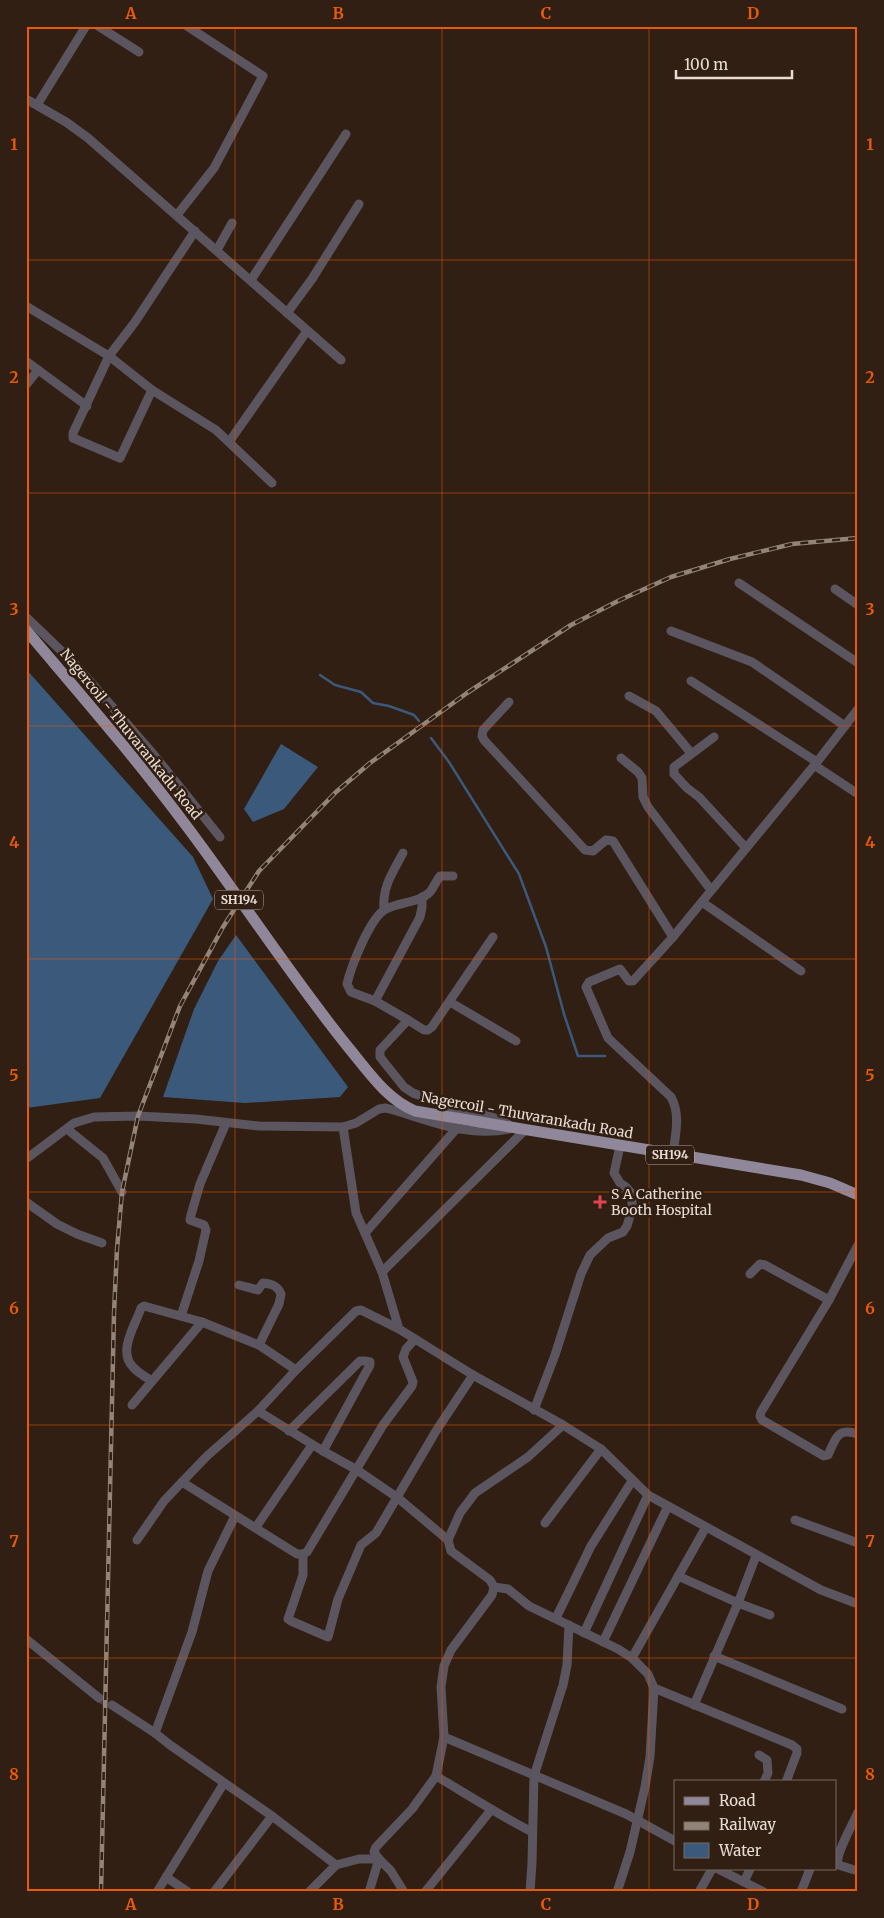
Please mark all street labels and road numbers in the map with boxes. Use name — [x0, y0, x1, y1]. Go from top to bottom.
street label: Nagercoil - Thuvarankadu Road — [56, 645, 206, 824]
road number: SH194 — [215, 890, 263, 910]
street label: Nagercoil - Thuvarankadu Road — [420, 1087, 635, 1143]
road number: SH194 — [646, 1146, 694, 1164]

